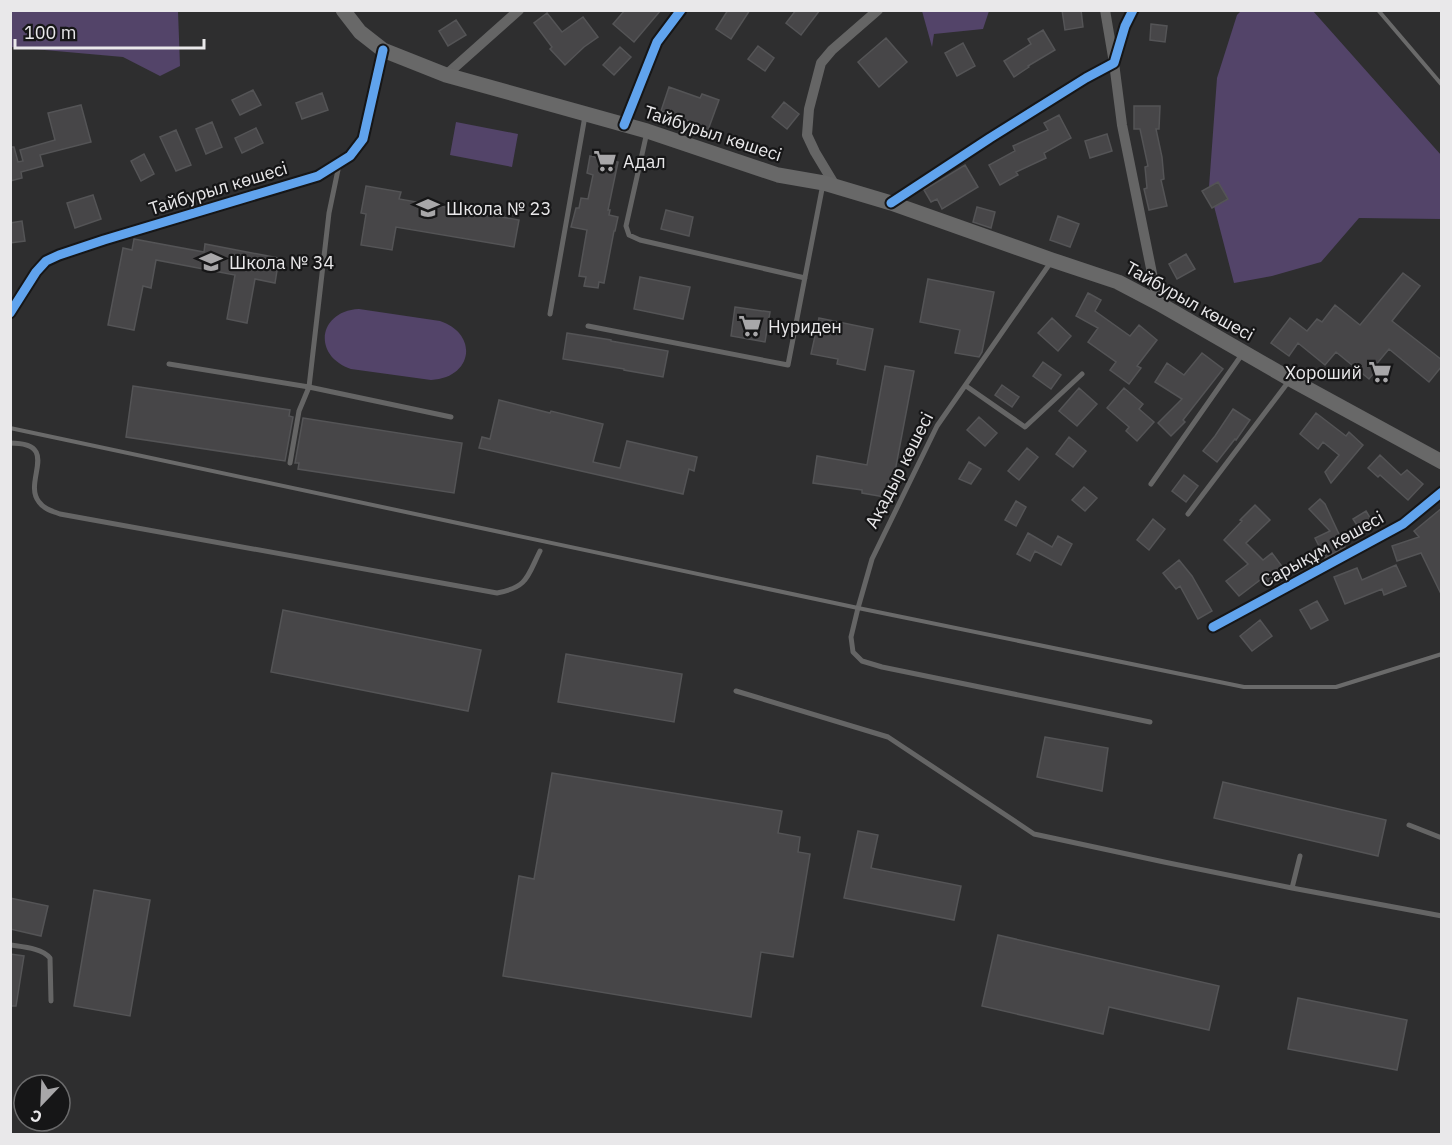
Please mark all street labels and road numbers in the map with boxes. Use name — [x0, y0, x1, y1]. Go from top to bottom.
street label: Тайбурыл көшесі — [641, 100, 785, 166]
street label: Тайбурыл көшесі — [146, 156, 290, 220]
street label: Тайбурыл көшесі — [1122, 256, 1258, 346]
street label: Ақадыр көшесі — [860, 408, 938, 532]
street label: Сарықұм көшесі — [1256, 506, 1388, 592]

